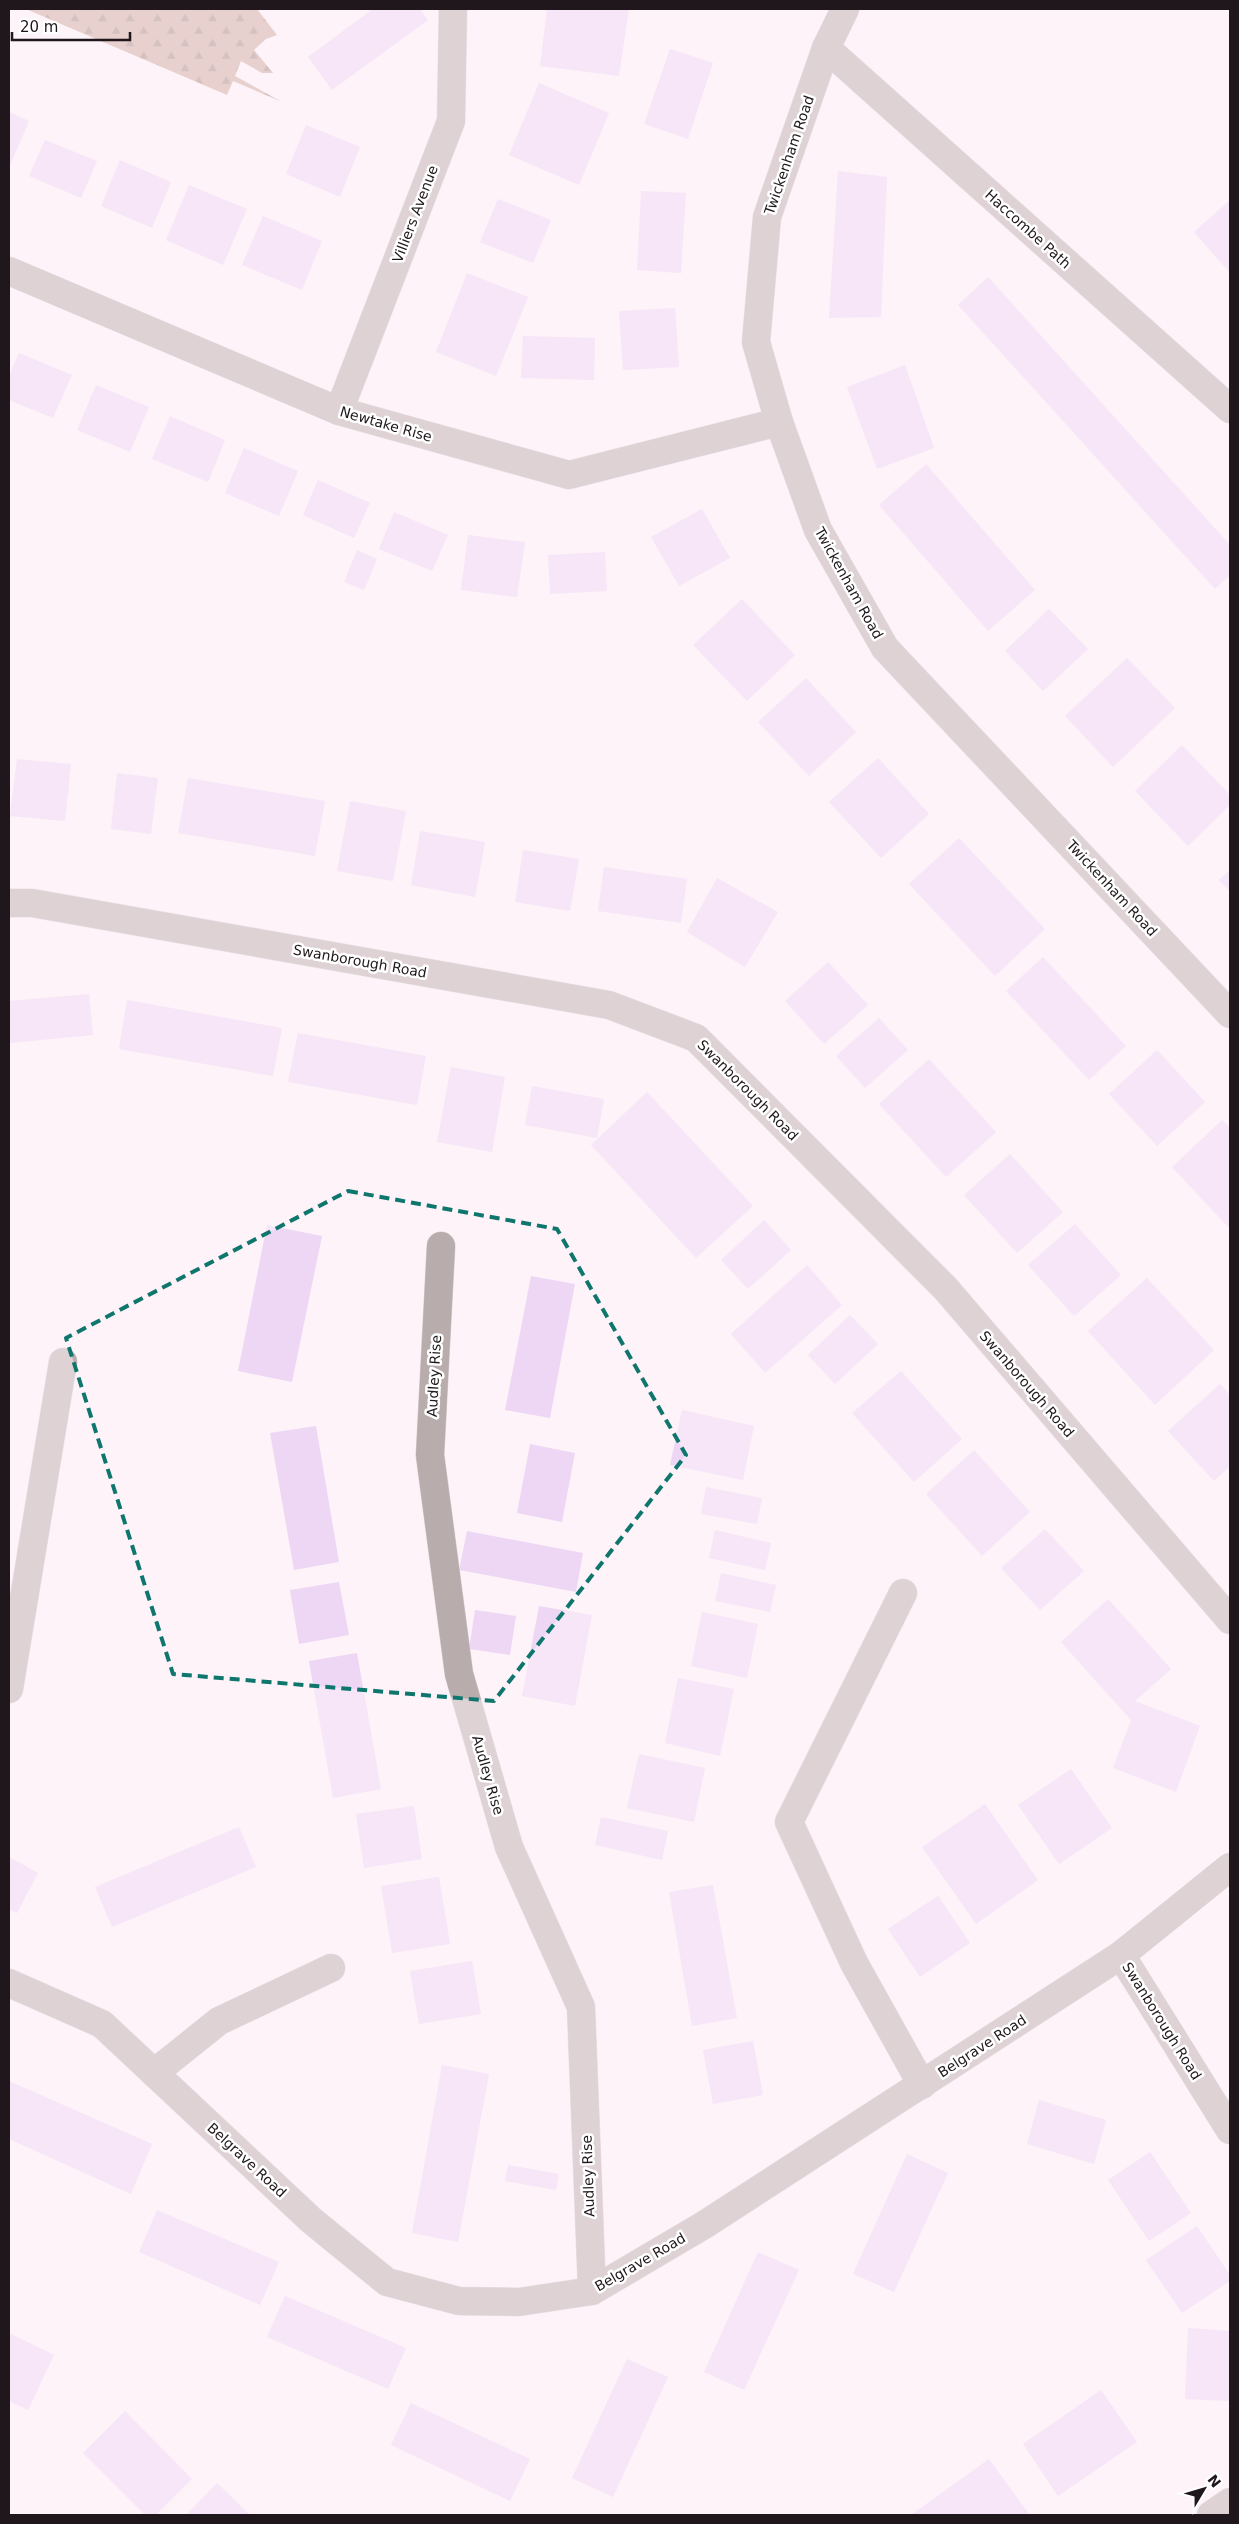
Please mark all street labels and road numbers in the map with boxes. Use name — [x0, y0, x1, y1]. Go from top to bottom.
street label: Twickenham Road — [761, 93, 817, 218]
street label: Villiers Avenue — [389, 163, 441, 265]
street label: Haccombe Path — [982, 186, 1074, 272]
street label: Newtake Rise — [338, 403, 434, 445]
street label: Twickenham Road — [811, 524, 886, 642]
street label: Twickenham Road — [1063, 836, 1160, 939]
street label: Swanborough Road — [292, 941, 428, 981]
street label: Swanborough Road — [694, 1036, 802, 1144]
street label: Swanborough Road — [977, 1328, 1077, 1440]
street label: Audley Rise — [424, 1335, 444, 1417]
street label: Audley Rise — [469, 1733, 507, 1817]
street label: Swanborough Road — [1119, 1959, 1205, 2083]
street label: Belgrave Road — [935, 2012, 1029, 2080]
street label: Belgrave Road — [204, 2119, 290, 2201]
street label: Audley Rise — [579, 2135, 597, 2217]
street label: Belgrave Road — [592, 2230, 688, 2294]

